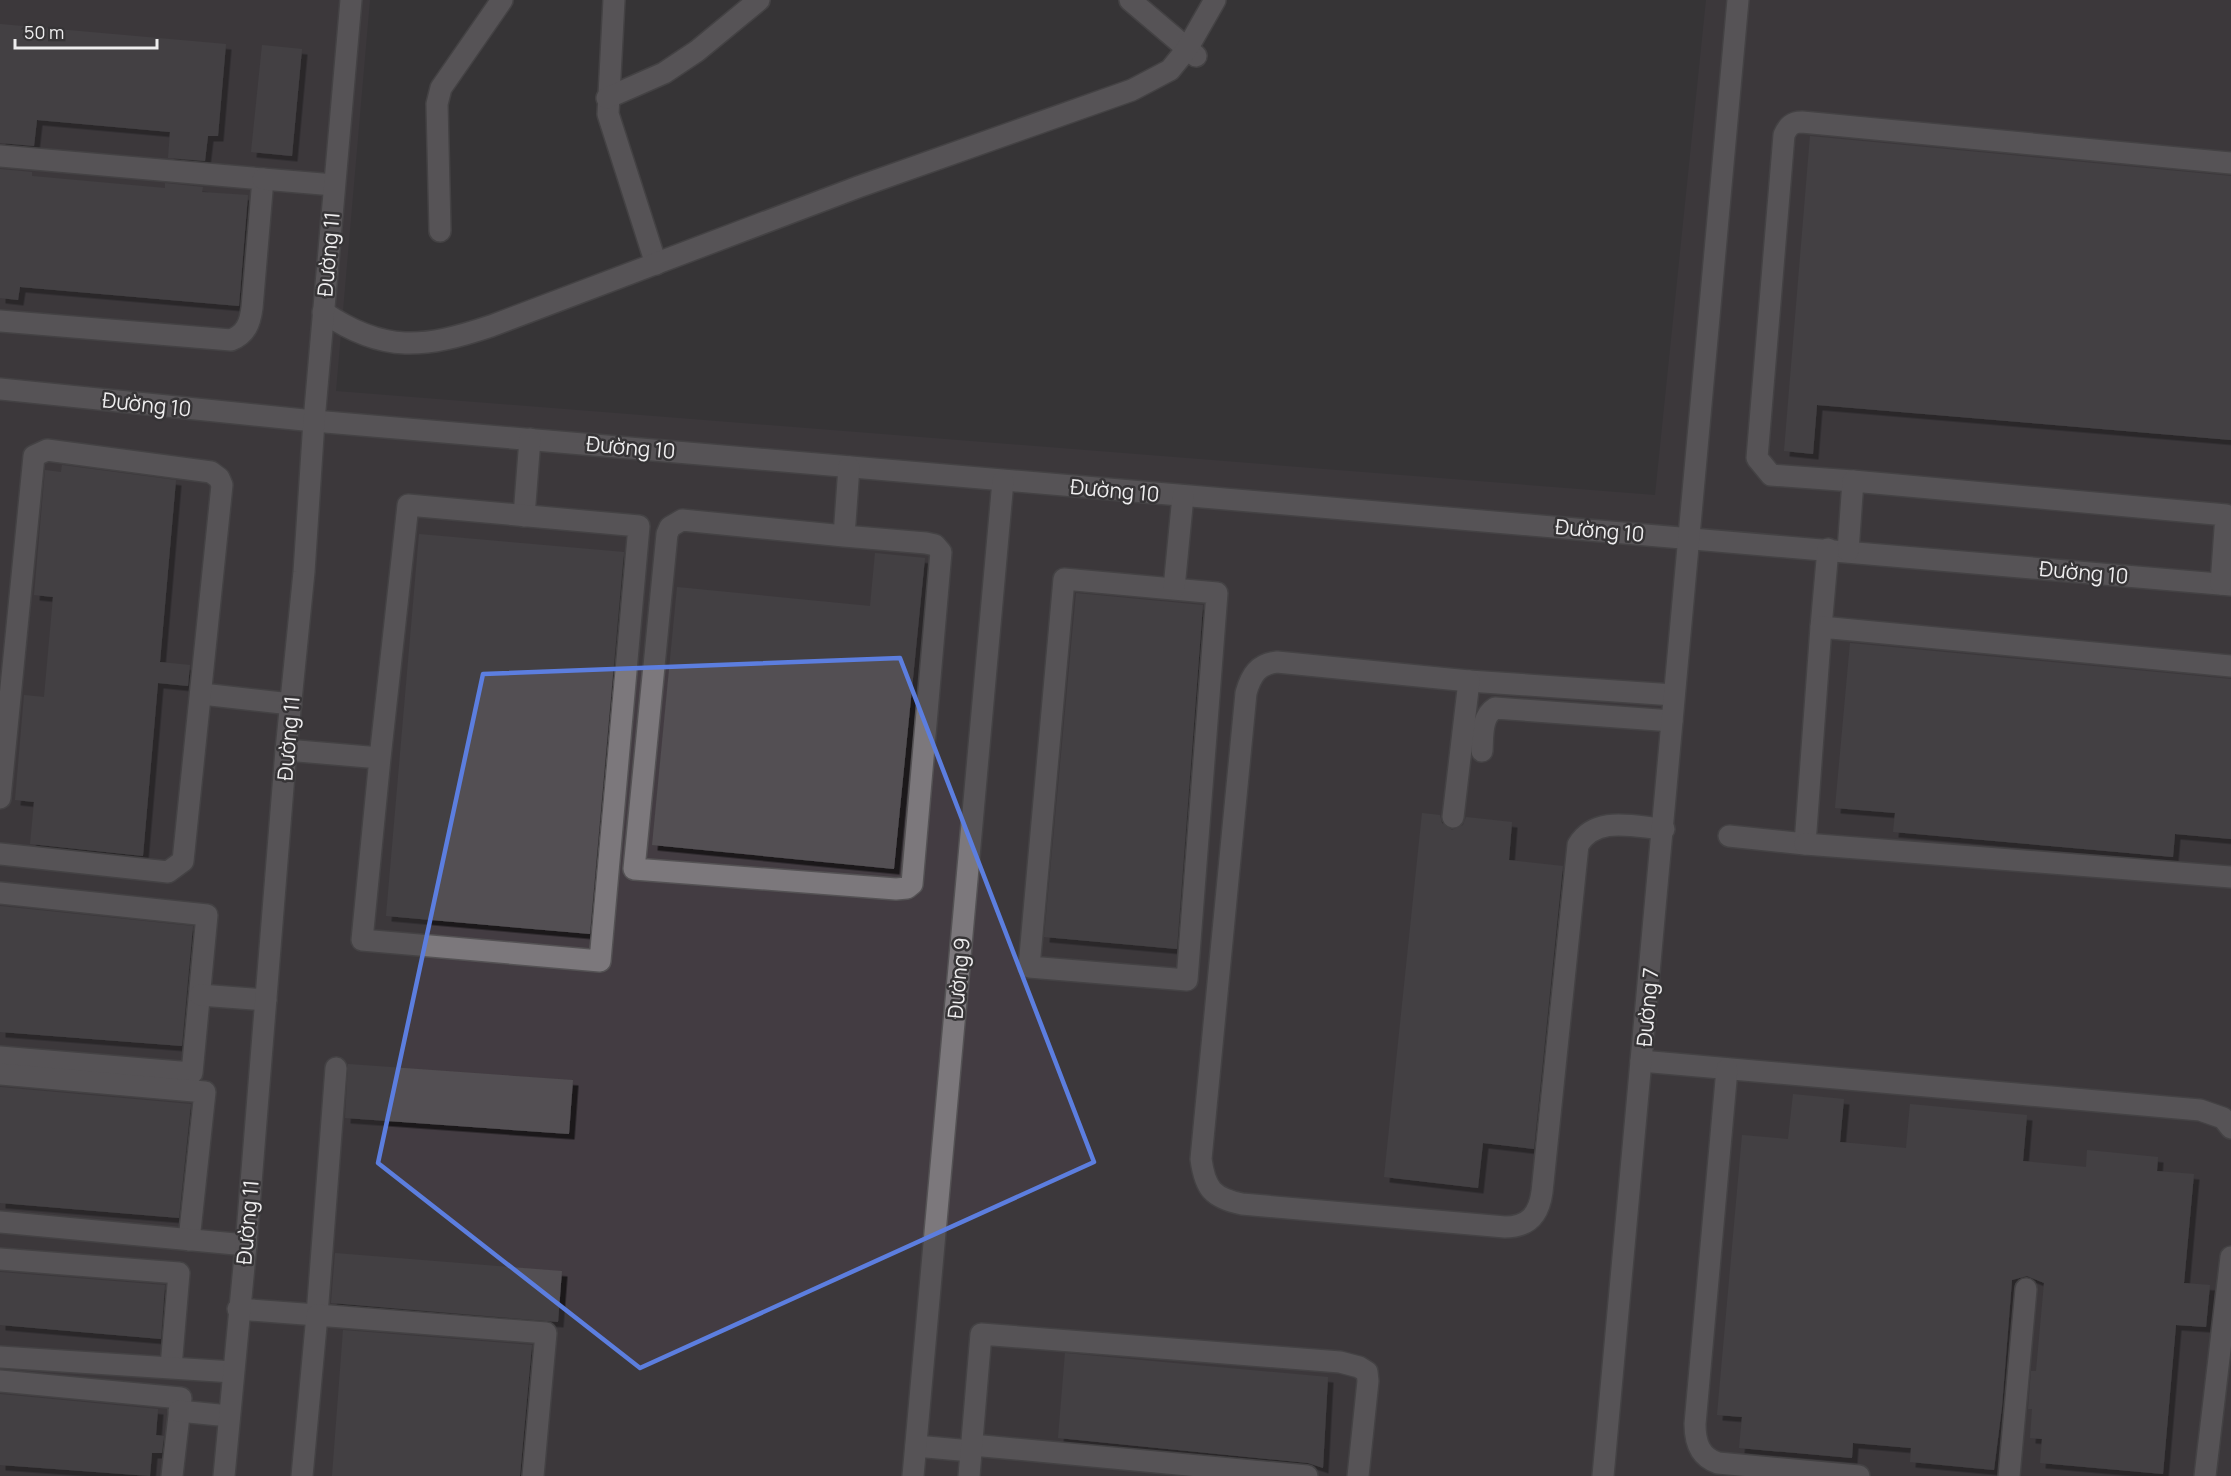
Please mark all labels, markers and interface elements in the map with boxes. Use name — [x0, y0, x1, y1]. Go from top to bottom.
scale bar — [15, 12, 158, 50]
text: 50 m — [24, 20, 64, 44]
street label: Đường 11 — [310, 211, 346, 297]
street label: Đường 10 — [101, 385, 193, 423]
street label: Đường 10 — [585, 429, 677, 465]
street label: Đường 10 — [1069, 472, 1161, 508]
street label: Đường 10 — [1554, 512, 1646, 548]
street label: Đường 10 — [2038, 554, 2130, 590]
street label: Đường 11 — [270, 695, 306, 781]
street label: Đường 9 — [941, 936, 975, 1020]
street label: Đường 7 — [1630, 966, 1664, 1048]
street label: Đường 11 — [229, 1179, 265, 1265]

